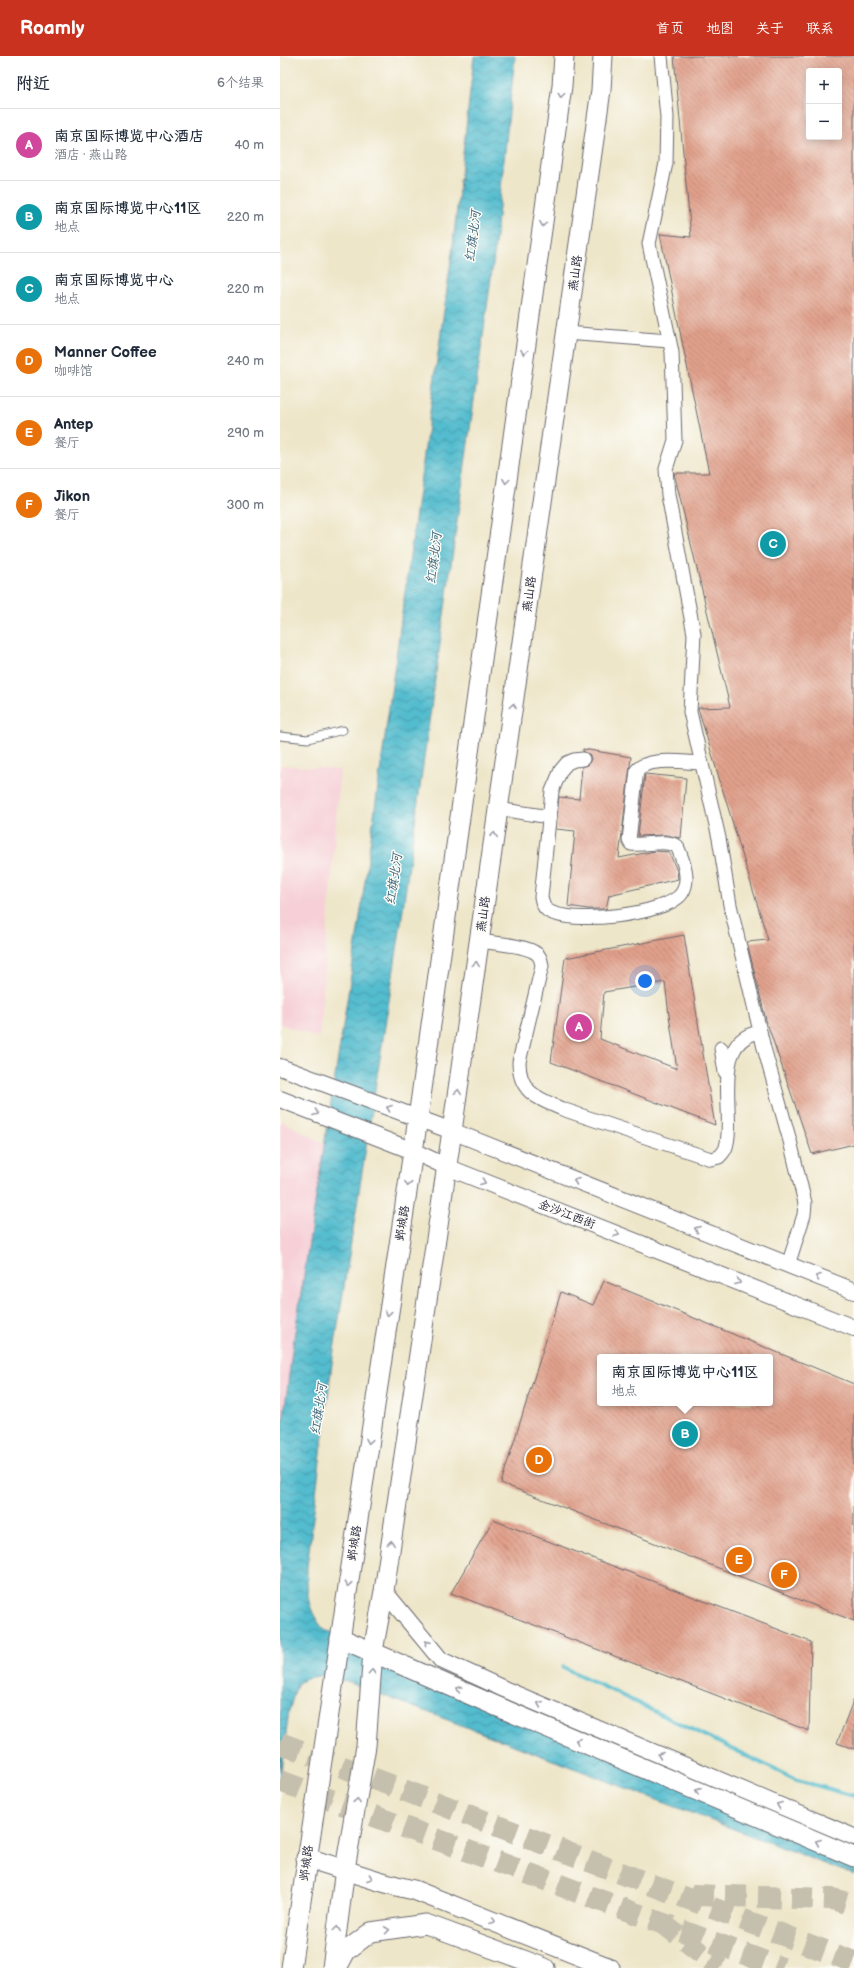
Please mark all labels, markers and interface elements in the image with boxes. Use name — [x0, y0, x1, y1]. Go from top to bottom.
text: Roamly — [20, 17, 84, 40]
text: 首页 — [656, 20, 684, 37]
text: 地图 — [706, 20, 734, 37]
text: 关于 — [756, 20, 784, 37]
text: 联系 — [806, 20, 834, 37]
map controls — [806, 68, 842, 140]
button: + — [806, 68, 842, 104]
text: 附近 — [16, 74, 50, 94]
text: 6个结果 — [217, 75, 264, 91]
one-way arrow — [557, 92, 566, 98]
button: − — [806, 104, 842, 140]
text: 南京国际博览中心酒店 — [54, 127, 204, 146]
text: A — [25, 137, 33, 153]
text: 40 m — [234, 137, 264, 153]
text: 酒店 · 燕山路 — [54, 147, 127, 163]
text: 南京国际博览中心11区 — [54, 199, 202, 218]
water label: 红旗北河 — [462, 207, 484, 263]
text: B — [24, 209, 34, 225]
text: 220 m — [227, 209, 264, 225]
text: 地点 — [54, 219, 80, 235]
one-way arrow — [539, 220, 548, 227]
street label: 燕山路 — [566, 254, 585, 292]
text: 南京国际博览中心 — [54, 271, 174, 290]
text: C — [24, 281, 34, 297]
text: 220 m — [227, 281, 264, 297]
text: 地点 — [54, 291, 80, 307]
text: Manner Coffee — [54, 343, 157, 362]
one-way arrow — [520, 349, 529, 355]
text: D — [24, 353, 34, 369]
text: 240 m — [227, 353, 264, 369]
text: 咖啡馆 — [54, 363, 93, 379]
text: Antep — [54, 415, 93, 434]
text: E — [25, 425, 33, 441]
text: 290 m — [227, 425, 264, 441]
text: 餐厅 — [54, 435, 80, 451]
one-way arrow — [502, 478, 511, 484]
text: Jikon — [54, 487, 90, 506]
text: F — [25, 497, 33, 513]
text: 300 m — [226, 497, 264, 513]
text: 餐厅 — [54, 507, 80, 523]
water label: 红旗北河 — [423, 529, 445, 585]
pin: C — [760, 529, 786, 559]
street label: 燕山路 — [520, 575, 539, 613]
one-way arrow — [508, 703, 517, 709]
one-way arrow — [489, 832, 498, 838]
water label: 红旗北河 — [382, 850, 406, 906]
street label: 燕山路 — [474, 895, 493, 933]
one-way arrow — [471, 961, 480, 967]
your location — [635, 971, 655, 991]
pin: A — [566, 1012, 592, 1042]
one-way arrow — [453, 1089, 462, 1095]
one-way arrow — [386, 1104, 393, 1112]
one-way arrow — [313, 1109, 320, 1117]
one-way arrow — [480, 1177, 487, 1185]
one-way arrow — [573, 1177, 580, 1185]
one-way arrow — [404, 1181, 413, 1187]
street label: 金沙江西街 — [536, 1197, 598, 1232]
street label: 邺城路 — [392, 1204, 413, 1242]
one-way arrow — [694, 1225, 701, 1233]
one-way arrow — [614, 1230, 621, 1238]
one-way arrow — [814, 1273, 821, 1281]
one-way arrow — [735, 1277, 742, 1285]
one-way arrow — [384, 1310, 393, 1316]
popup — [597, 1354, 773, 1406]
text: 南京国际博览中心11区 — [611, 1363, 759, 1382]
water label: 红旗北河 — [307, 1380, 331, 1436]
text: 地点 — [611, 1383, 637, 1399]
pin: B — [672, 1419, 698, 1449]
one-way arrow — [365, 1438, 374, 1445]
pin: D — [526, 1445, 552, 1475]
street label: 邺城路 — [344, 1524, 365, 1562]
one-way arrow — [386, 1540, 395, 1546]
pin: E — [726, 1545, 752, 1575]
pin: F — [771, 1560, 797, 1590]
one-way arrow — [344, 1581, 353, 1587]
one-way arrow — [425, 1641, 432, 1648]
one-way arrow — [367, 1669, 376, 1675]
one-way arrow — [456, 1686, 463, 1694]
one-way arrow — [536, 1701, 544, 1709]
one-way arrow — [575, 1737, 582, 1745]
one-way arrow — [656, 1751, 663, 1759]
one-way arrow — [695, 1788, 703, 1796]
one-way arrow — [352, 1798, 361, 1804]
one-way arrow — [776, 1802, 784, 1810]
one-way arrow — [815, 1838, 822, 1846]
street label: 邺城路 — [297, 1844, 316, 1882]
one-way arrow — [367, 1874, 374, 1882]
one-way arrow — [489, 1917, 496, 1925]
one-way arrow — [332, 1926, 341, 1932]
one-way arrow — [384, 1926, 390, 1935]

